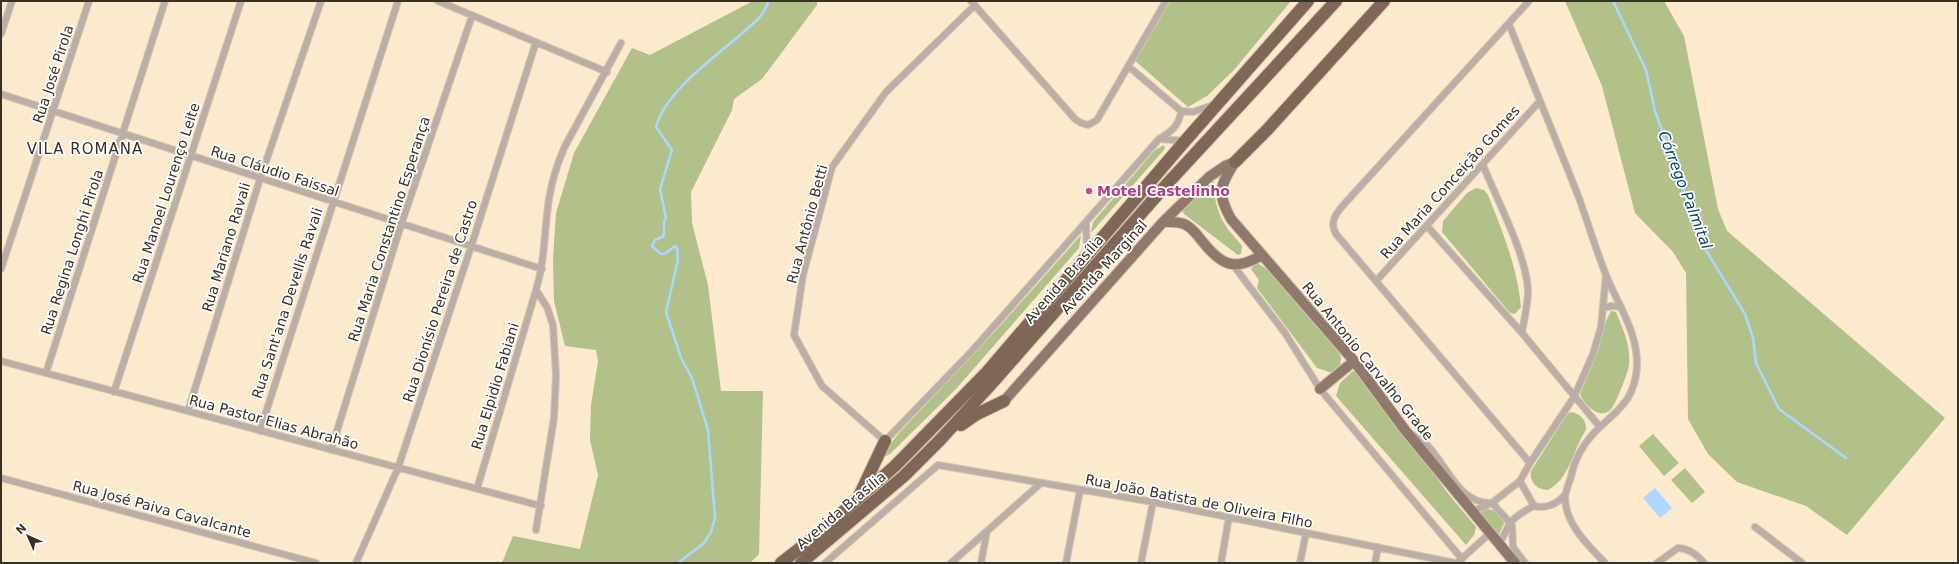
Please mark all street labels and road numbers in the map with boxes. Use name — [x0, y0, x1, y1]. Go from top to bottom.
street label: Rua José Pirola — [30, 23, 76, 125]
street label: Rua Manoel Lourenço Leite — [129, 101, 203, 285]
street label: Rua Maria Conceição Gomes — [1377, 102, 1523, 262]
street label: Rua Maria Constantino Esperança — [345, 114, 433, 344]
street label: Rua Cláudio Faissal — [209, 143, 341, 199]
street label: Rua Antônio Betti — [783, 163, 831, 285]
street label: Rua Regina Longhi Pirola — [38, 167, 106, 337]
street label: Rua Mariano Ravali — [199, 180, 253, 314]
street label: Rua Dionísio Pereira de Castro — [400, 198, 480, 404]
street label: Rua Sant'ana Devellis Ravali — [249, 206, 325, 400]
street label: Avenida Marginal — [1058, 217, 1150, 317]
street label: Avenida Brasília — [1021, 232, 1107, 326]
street label: Rua Antonio Carvalho Grade — [1299, 279, 1437, 443]
street label: Rua Elpidio Fabiani — [468, 321, 522, 451]
street label: Rua Pastor Elias Abrahão — [188, 392, 360, 452]
street label: Avenida Brasília — [793, 468, 889, 552]
street label: Rua João Batista de Oliveira Filho — [1084, 471, 1314, 531]
street label: Rua José Paiva Cavalcante — [71, 477, 253, 541]

